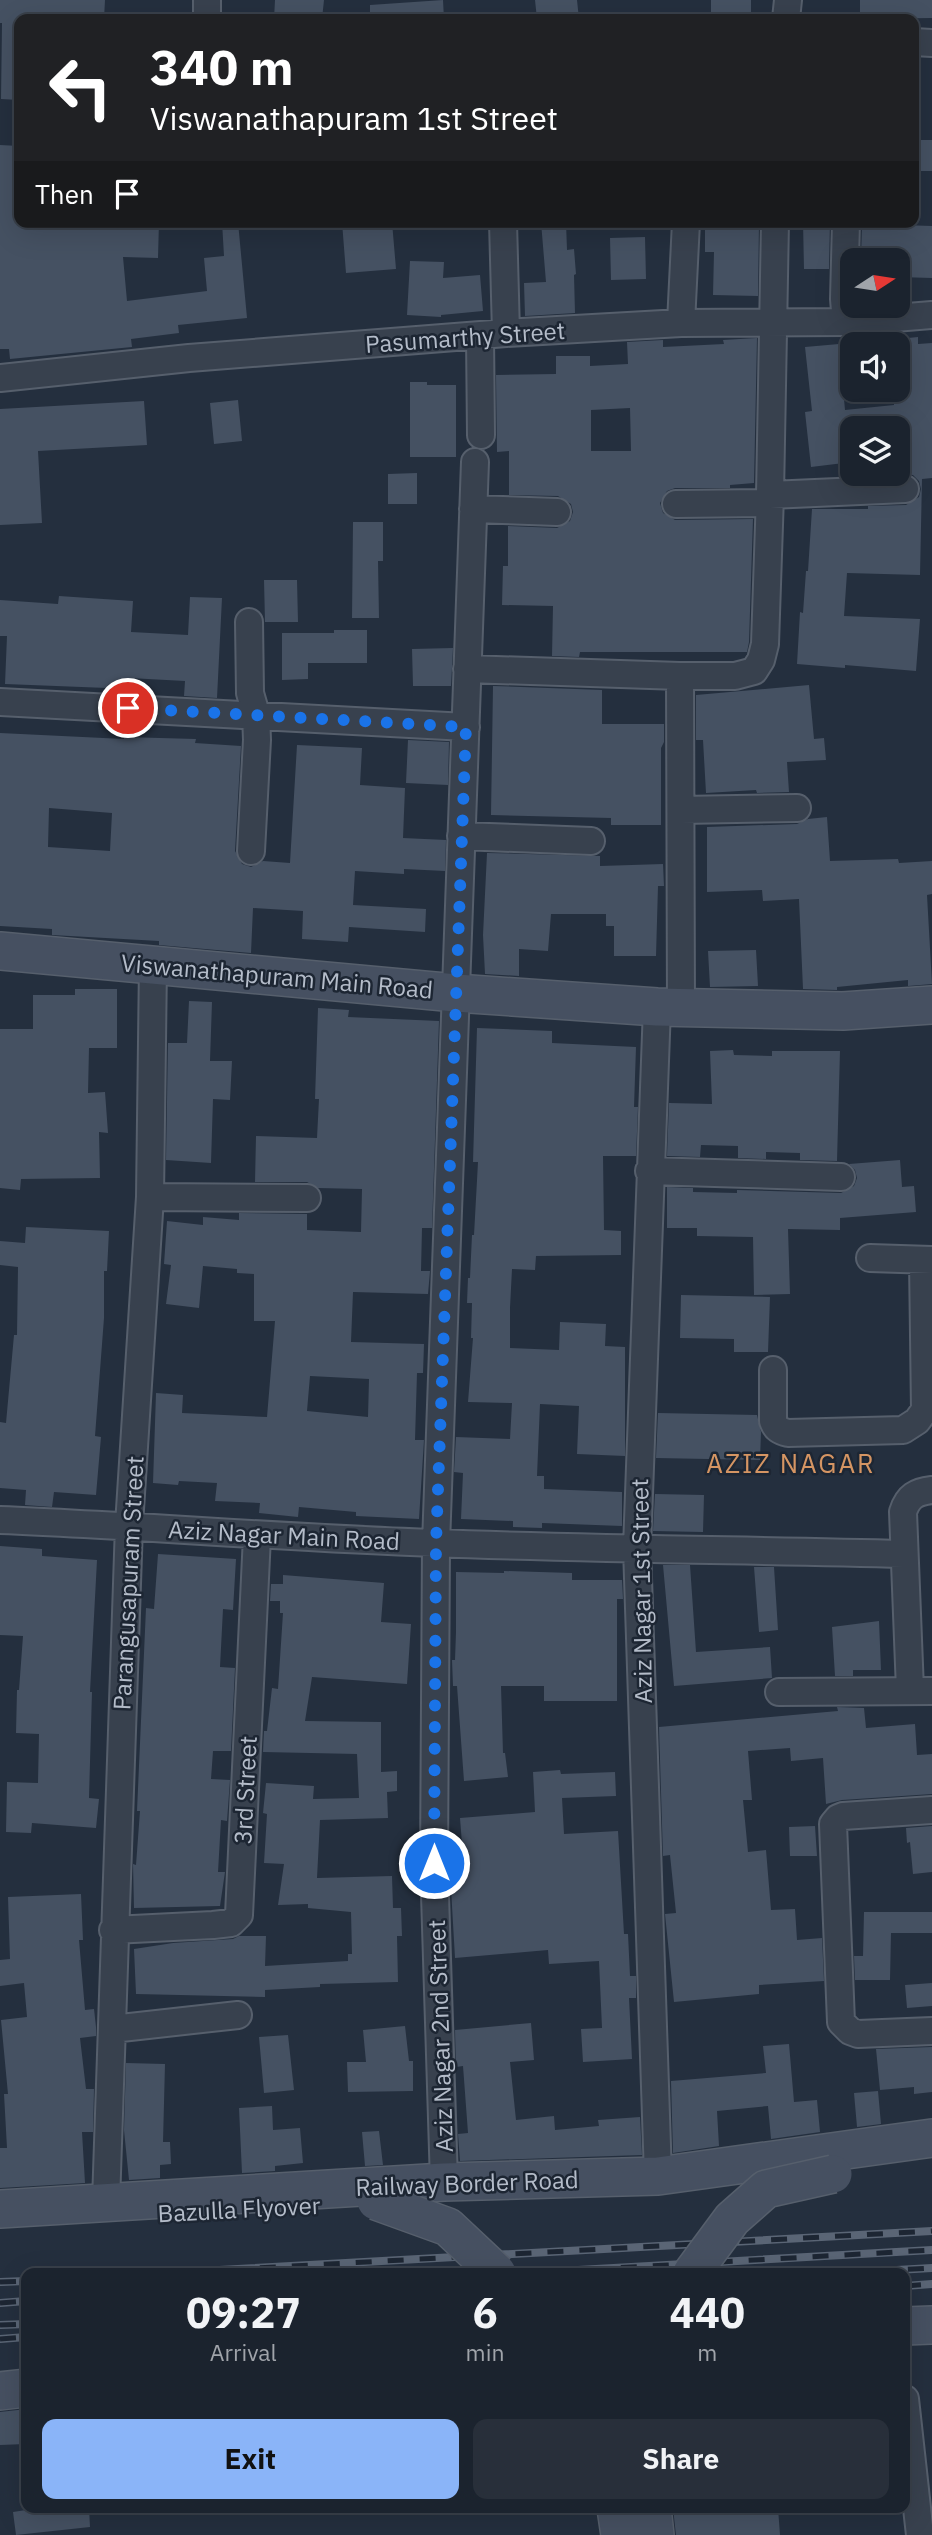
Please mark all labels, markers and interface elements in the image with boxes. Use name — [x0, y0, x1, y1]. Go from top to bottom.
text: 340 m — [150, 35, 294, 98]
icon: left — [35, 42, 126, 133]
text: Viswanathapuram 1st Street — [150, 97, 558, 139]
icon: arrive — [108, 175, 146, 213]
text: Then — [35, 177, 94, 211]
north arrow — [840, 248, 910, 318]
map controls — [840, 248, 910, 486]
street label: Pasumarthy Street — [364, 314, 566, 360]
button: sound — [840, 332, 910, 402]
button: layers — [840, 416, 910, 486]
pin — [98, 678, 158, 738]
icon: arrive — [109, 689, 147, 727]
street label: Viswanathapuram Main Road — [120, 946, 434, 1006]
district label: AZIZ NAGAR — [706, 1446, 876, 1480]
street label: Parangusapuram Street — [105, 1455, 151, 1711]
street label: Aziz Nagar 1st Street — [623, 1478, 659, 1704]
street label: Aziz Nagar Main Road — [167, 1513, 401, 1557]
street label: 3rd Street — [226, 1735, 264, 1845]
position arrow — [397, 1826, 471, 1900]
street label: Aziz Nagar 2nd Street — [420, 1919, 460, 2153]
street label: Railway Border Road — [355, 2163, 579, 2203]
street label: Bazulla Flyover — [157, 2189, 321, 2229]
text: 09:27 — [186, 2285, 301, 2340]
text: 6 — [472, 2285, 498, 2340]
text: 440 — [669, 2285, 745, 2340]
text: Arrival — [210, 2337, 277, 2367]
text: min — [466, 2337, 504, 2367]
text: m — [697, 2337, 717, 2367]
button: Exit — [42, 2419, 459, 2499]
button: Share — [473, 2419, 889, 2499]

